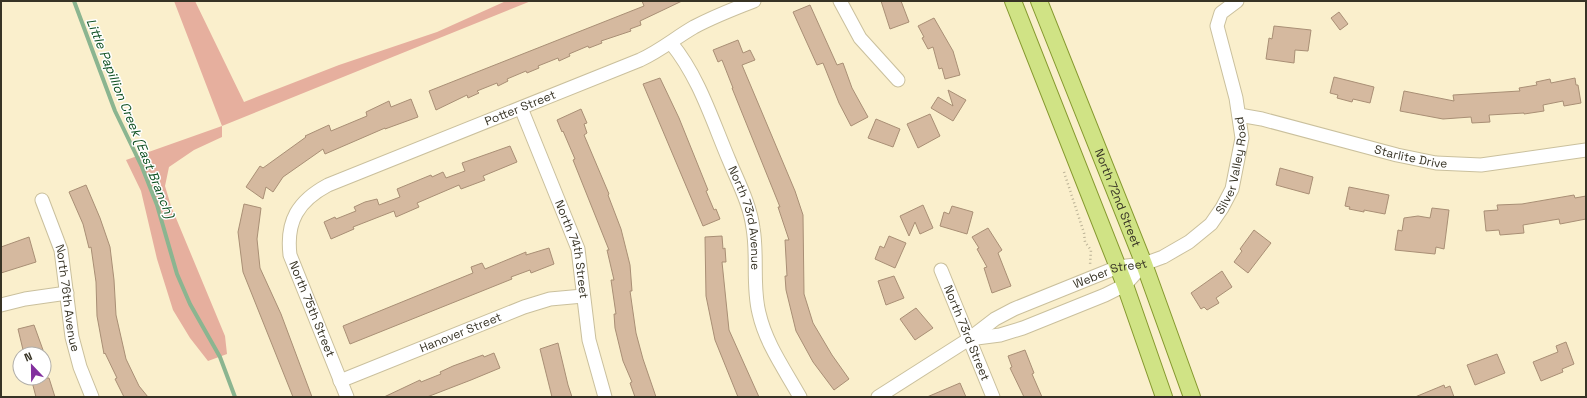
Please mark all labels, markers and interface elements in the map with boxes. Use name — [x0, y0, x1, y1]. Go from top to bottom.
water label: Little Papillion Creek (East Branch) — [83, 16, 179, 222]
street label: Potter Street — [482, 87, 558, 129]
street label: Silver Valley Road — [1212, 116, 1250, 218]
street label: Starlite Drive — [1372, 141, 1448, 171]
street label: North 72nd Street — [1091, 146, 1144, 249]
street label: North 73rd Avenue — [724, 163, 763, 270]
street label: North 74th Street — [551, 198, 592, 300]
street label: North 76th Avenue — [52, 242, 84, 353]
street label: Weber Street — [1071, 256, 1149, 292]
street label: North 75th Street — [285, 258, 339, 360]
street label: North 73rd Street — [940, 283, 993, 383]
street label: Hanover Street — [417, 309, 504, 356]
north arrow — [12, 346, 52, 386]
text: N — [22, 349, 34, 365]

